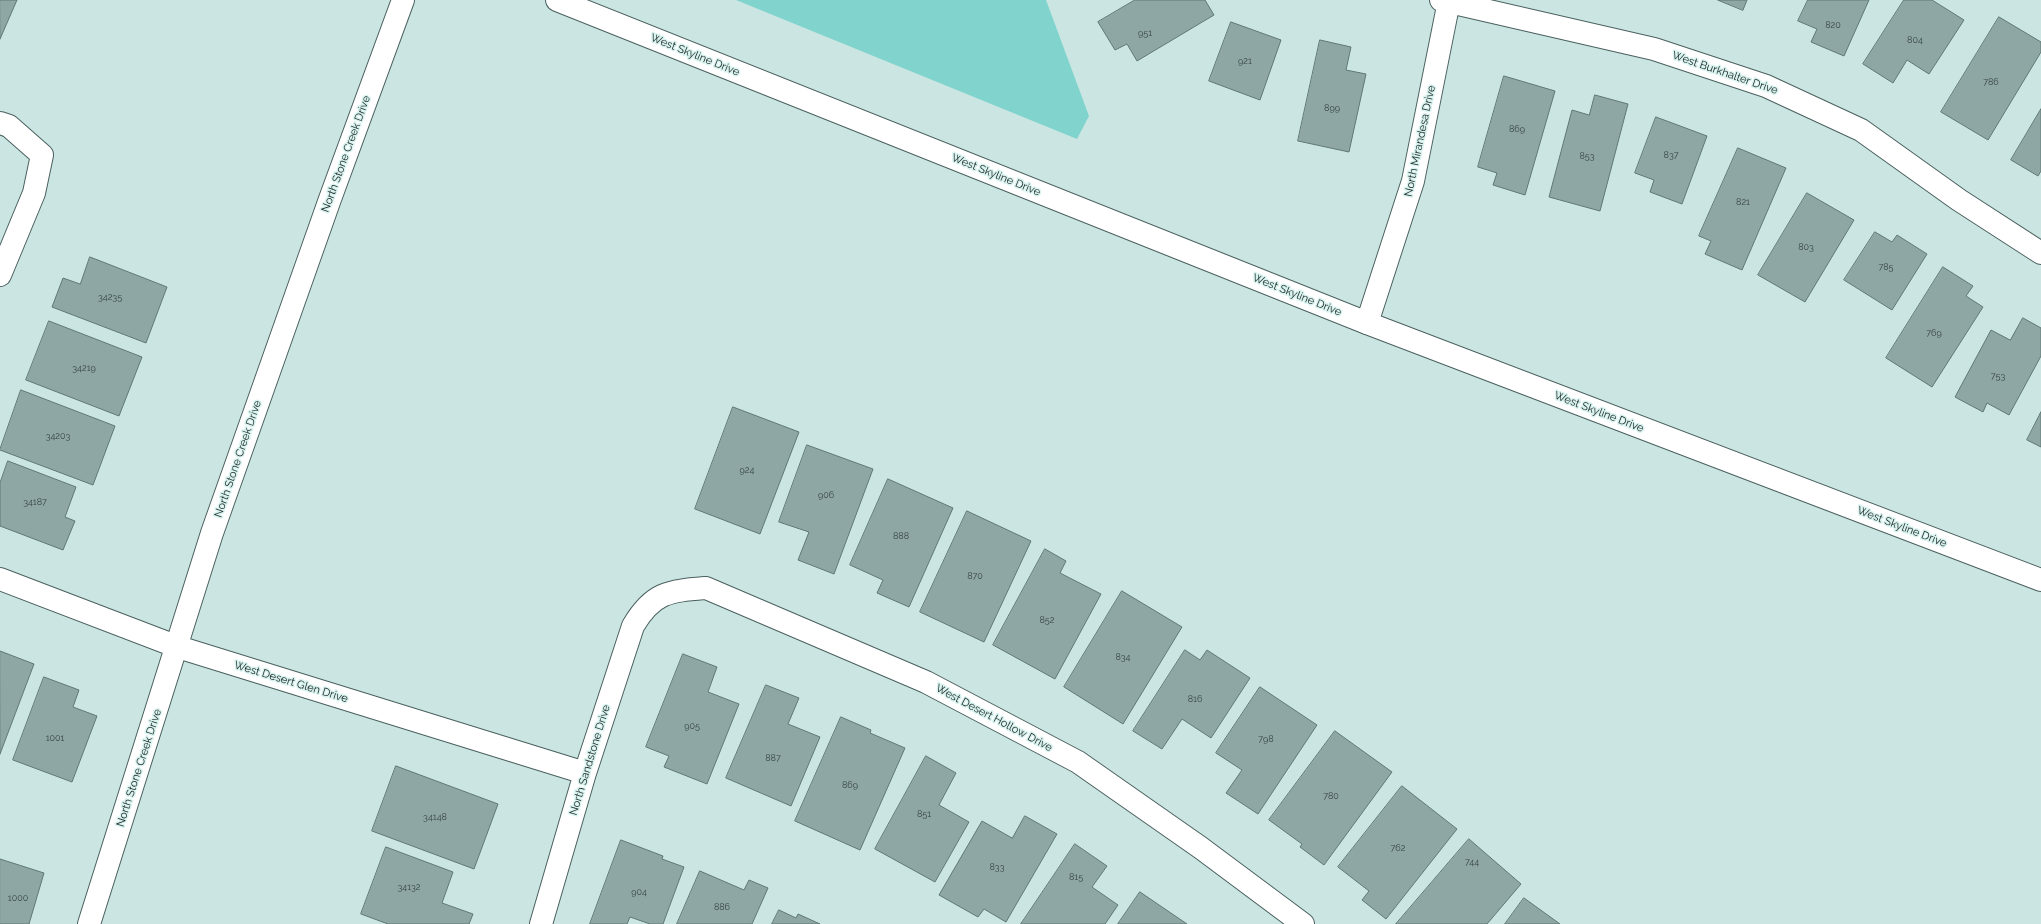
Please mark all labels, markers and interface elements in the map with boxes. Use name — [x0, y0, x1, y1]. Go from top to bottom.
house number: 820 — [1825, 20, 1841, 30]
house number: 951 — [1138, 28, 1152, 38]
street label: West Skyline Drive — [649, 31, 741, 79]
house number: 804 — [1907, 35, 1923, 45]
street label: West Burkhalter Drive — [1670, 49, 1780, 97]
house number: 921 — [1238, 56, 1252, 66]
house number: 786 — [1983, 77, 1999, 87]
street label: North Mirandesa Drive — [1402, 84, 1438, 198]
street label: North Stone Creek Drive — [319, 94, 373, 214]
house number: 899 — [1324, 103, 1340, 113]
house number: 869 — [1509, 124, 1525, 134]
house number: 837 — [1664, 150, 1678, 160]
street label: West Skyline Drive — [950, 151, 1042, 199]
house number: 853 — [1579, 151, 1595, 161]
house number: 821 — [1736, 197, 1750, 207]
house number: 803 — [1798, 242, 1814, 252]
house number: 785 — [1878, 262, 1894, 272]
street label: West Skyline Drive — [1251, 271, 1343, 319]
house number: 34235 — [98, 292, 122, 302]
house number: 769 — [1926, 328, 1942, 338]
house number: 34219 — [72, 363, 96, 373]
house number: 753 — [1991, 371, 2005, 381]
street label: West Skyline Drive — [1552, 389, 1646, 435]
street label: North Stone Creek Drive — [212, 399, 264, 519]
house number: 34203 — [46, 431, 70, 441]
house number: 924 — [740, 465, 754, 475]
house number: 906 — [818, 490, 834, 500]
house number: 34187 — [23, 497, 47, 507]
street label: West Skyline Drive — [1855, 504, 1949, 550]
house number: 888 — [893, 531, 909, 541]
house number: 870 — [967, 571, 983, 581]
house number: 852 — [1040, 615, 1054, 625]
house number: 834 — [1115, 652, 1131, 662]
street label: West Desert Glen Drive — [233, 658, 349, 706]
street label: West Desert Hollow Drive — [933, 682, 1055, 754]
house number: 816 — [1188, 694, 1202, 704]
street label: North Sandstone Drive — [567, 703, 613, 817]
street label: North Stone Creek Drive — [114, 707, 164, 829]
house number: 905 — [684, 721, 700, 731]
house number: 1001 — [46, 733, 64, 743]
house number: 798 — [1258, 734, 1274, 744]
house number: 887 — [765, 753, 781, 763]
house number: 869 — [842, 780, 858, 790]
house number: 780 — [1323, 791, 1339, 801]
house number: 851 — [917, 809, 931, 819]
house number: 34148 — [423, 812, 447, 822]
house number: 762 — [1391, 843, 1405, 853]
house number: 744 — [1465, 857, 1479, 867]
house number: 833 — [990, 862, 1004, 872]
house number: 815 — [1069, 872, 1083, 882]
house number: 34132 — [397, 882, 421, 892]
house number: 904 — [631, 887, 647, 897]
house number: 1000 — [8, 893, 28, 903]
house number: 886 — [714, 902, 730, 912]

